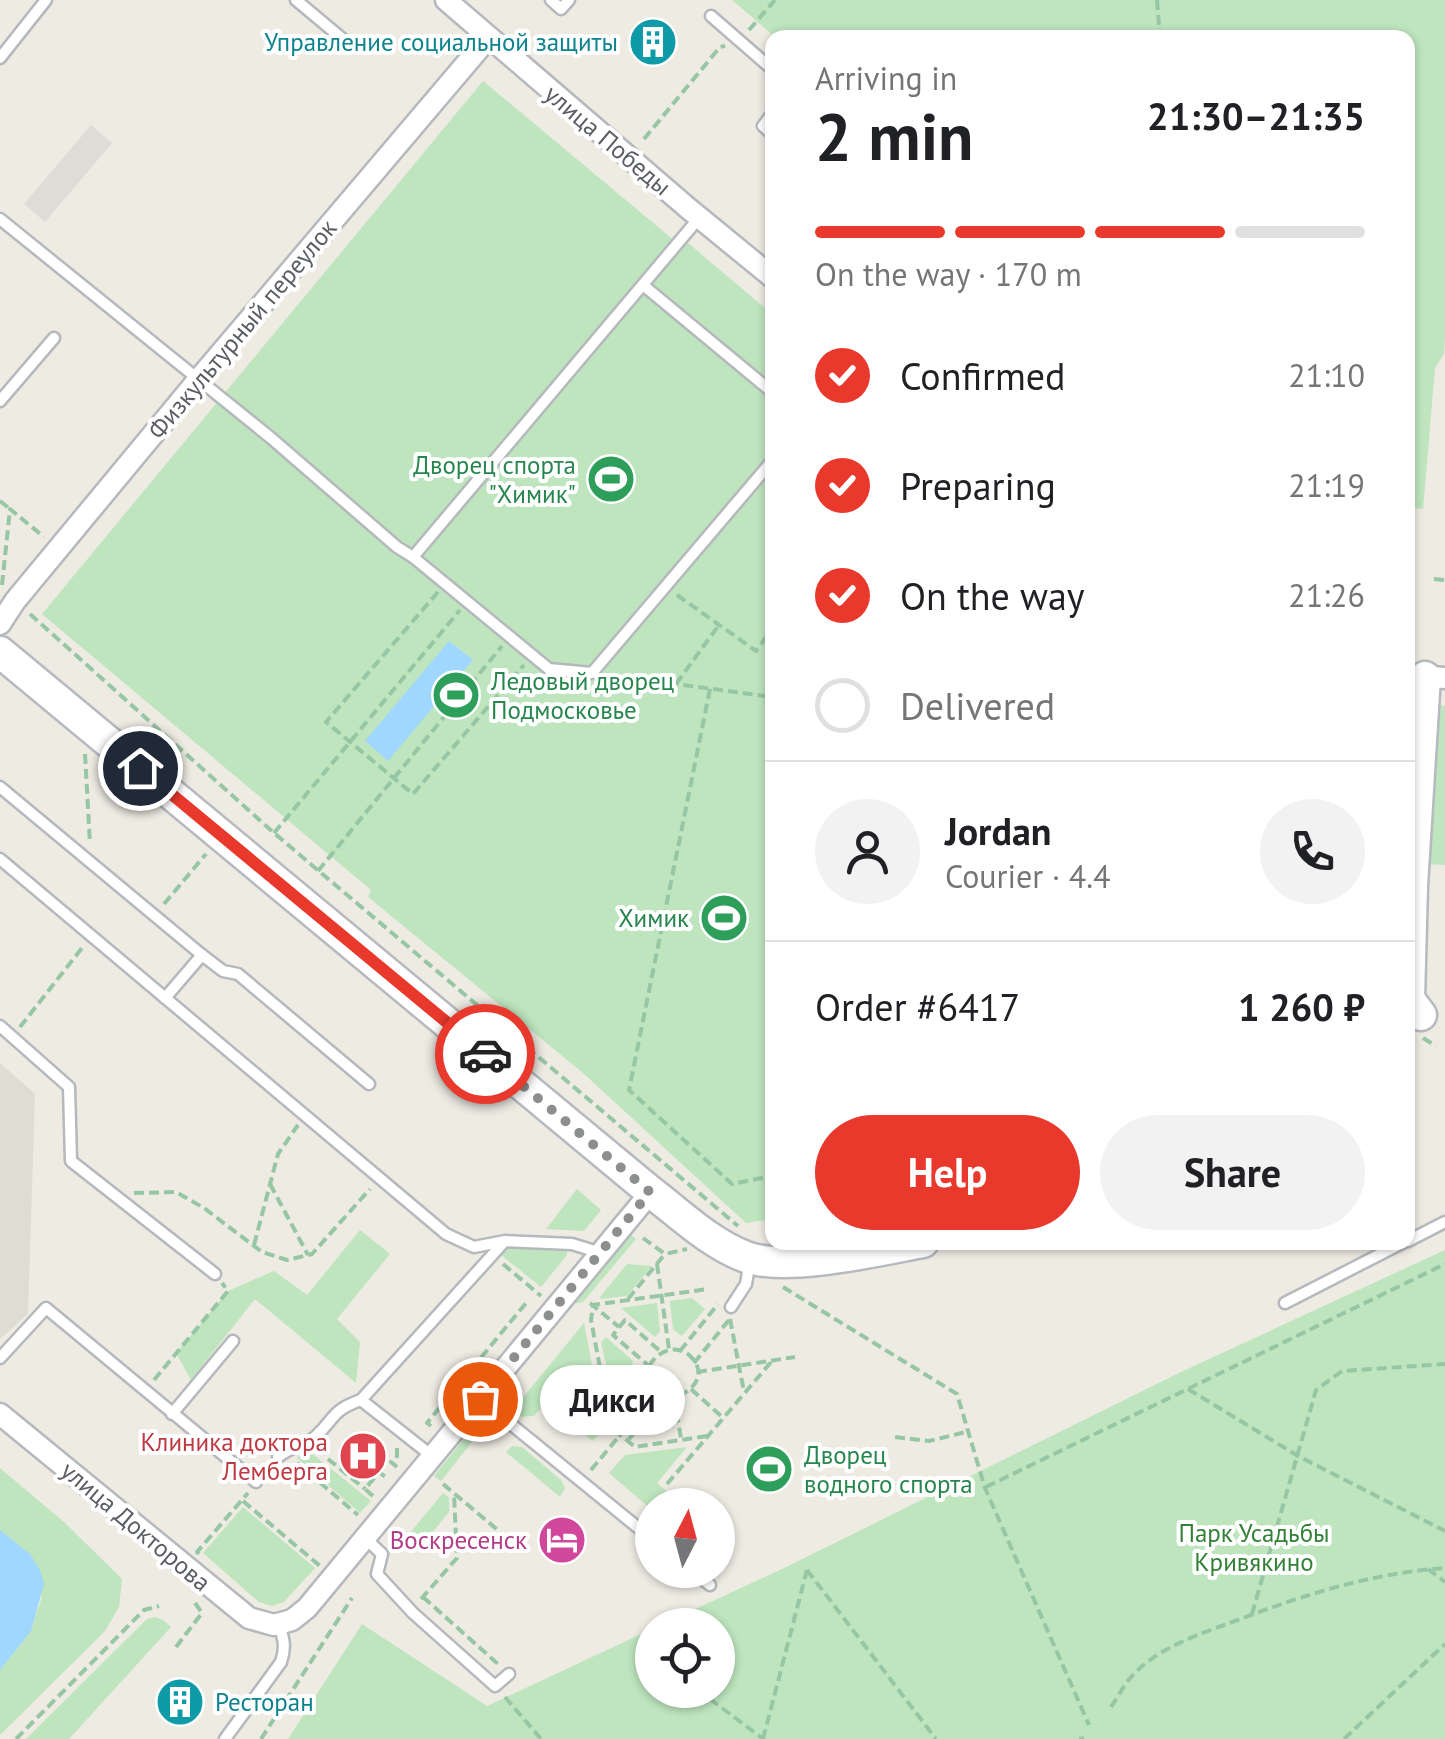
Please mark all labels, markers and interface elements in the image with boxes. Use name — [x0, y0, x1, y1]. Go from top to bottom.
building icon: Управление социальной защиты — [627, 16, 679, 68]
place label: Управление социальной защиты — [264, 26, 618, 58]
text: Arriving in — [815, 57, 957, 99]
street label: улица Победы — [538, 78, 678, 202]
text: 21:30–21:35 — [1147, 91, 1365, 140]
text: 2 min — [815, 94, 974, 178]
street label: Физкультурный переулок — [141, 212, 343, 445]
text: On the way · 170 m — [815, 253, 1082, 295]
icon: check — [815, 348, 870, 403]
text: Confirmed — [900, 351, 1066, 400]
text: 21:10 — [1288, 354, 1365, 396]
place label: Дворец спорта "Химик" — [413, 449, 576, 510]
sports icon: Дворец спорта "Химик" — [585, 453, 637, 505]
icon: check — [815, 458, 870, 513]
text: Preparing — [900, 461, 1056, 510]
text: 21:19 — [1288, 464, 1365, 506]
icon: check — [815, 568, 870, 623]
text: On the way — [900, 571, 1085, 620]
text: 21:26 — [1288, 574, 1365, 616]
place label: Ледовый дворец Подмосковье — [490, 665, 675, 726]
sports icon: Ледовый дворец Подмосковье — [430, 669, 482, 721]
text: Delivered — [900, 681, 1055, 730]
pin — [98, 726, 183, 811]
icon: home — [113, 741, 168, 796]
button: person — [815, 799, 920, 904]
button: phone — [1260, 799, 1365, 904]
text: Jordan — [945, 806, 1051, 855]
text: Courier · 4.4 — [945, 855, 1111, 897]
sports icon: Химик — [698, 892, 750, 944]
place label: Химик — [618, 902, 689, 934]
text: Order #6417 — [815, 982, 1020, 1031]
text: 1 260 ₽ — [1238, 982, 1365, 1031]
courier — [435, 1004, 535, 1104]
icon: car — [458, 1027, 513, 1082]
button: Help — [815, 1115, 1080, 1230]
button: Share — [1100, 1115, 1365, 1230]
pin — [438, 1357, 523, 1442]
callout: Дикси — [540, 1364, 685, 1434]
icon: bag — [453, 1372, 508, 1427]
text: Дикси — [569, 1379, 656, 1421]
place label: Клиника доктора Лемберга — [141, 1426, 328, 1487]
hospital icon: Клиника доктора Лемберга — [337, 1430, 389, 1482]
place label: Дворец водного спорта — [804, 1439, 973, 1500]
sports icon: Дворец водного спорта — [743, 1443, 795, 1495]
street label: улица Докторова — [55, 1454, 217, 1598]
north arrow — [635, 1488, 735, 1588]
map controls — [635, 1488, 735, 1708]
hotel icon: Воскресенск — [536, 1514, 588, 1566]
park label: Парк Усадьбы Кривякино — [1178, 1517, 1330, 1578]
place label: Воскресенск — [390, 1524, 527, 1556]
button: locate — [635, 1608, 735, 1708]
building icon: Ресторан — [154, 1676, 206, 1728]
place label: Ресторан — [215, 1686, 314, 1718]

